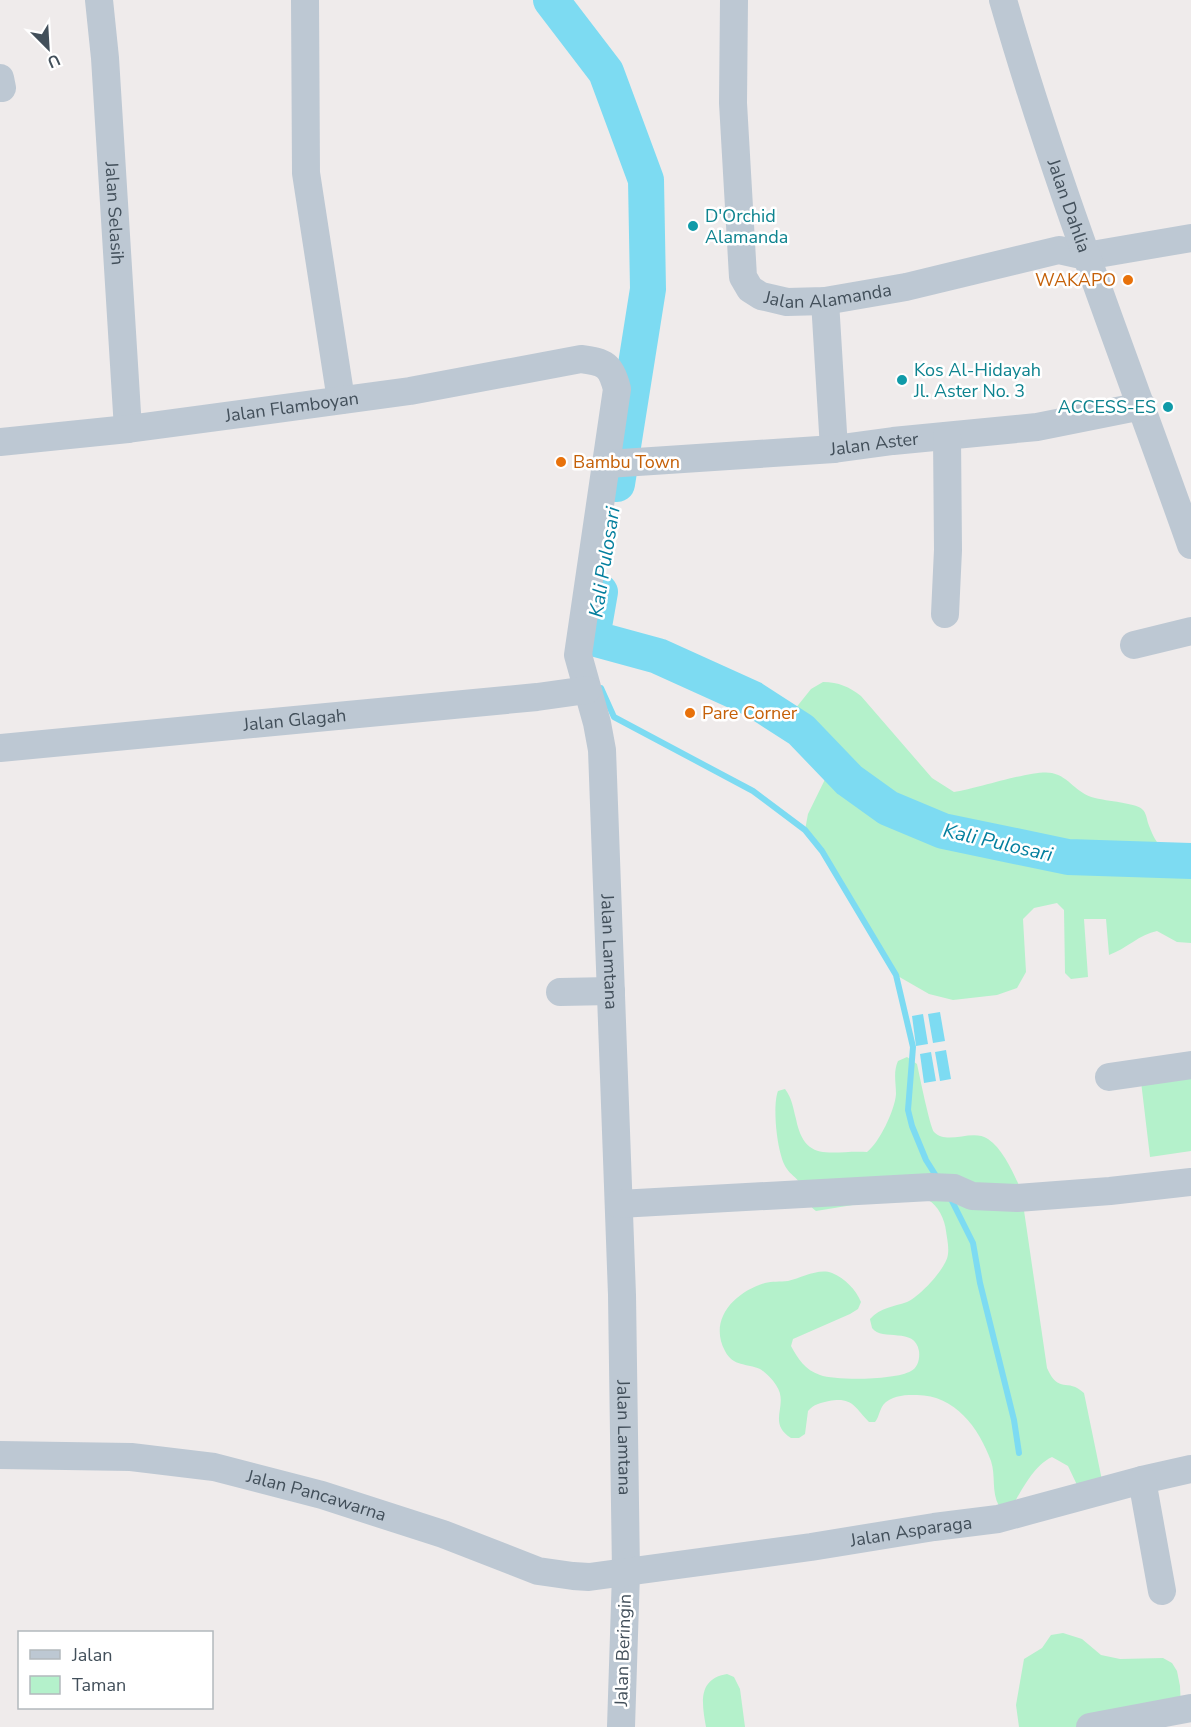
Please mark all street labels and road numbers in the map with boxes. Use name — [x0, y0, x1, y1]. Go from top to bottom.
street label: Jalan Dahlia — [1041, 155, 1096, 256]
street label: Jalan Selasih — [99, 160, 130, 266]
street label: Jalan Alamanda — [761, 278, 893, 314]
street label: Jalan Flamboyan — [223, 386, 360, 428]
street label: Jalan Aster — [828, 427, 920, 461]
street label: Jalan Glagah — [241, 703, 347, 737]
street label: Jalan Lamtana — [595, 893, 624, 1010]
street label: Jalan Lamtana — [611, 1379, 637, 1496]
street label: Jalan Pancawarna — [243, 1464, 389, 1527]
street label: Jalan Asparaga — [847, 1510, 973, 1553]
street label: Jalan Beringin — [609, 1593, 637, 1708]

